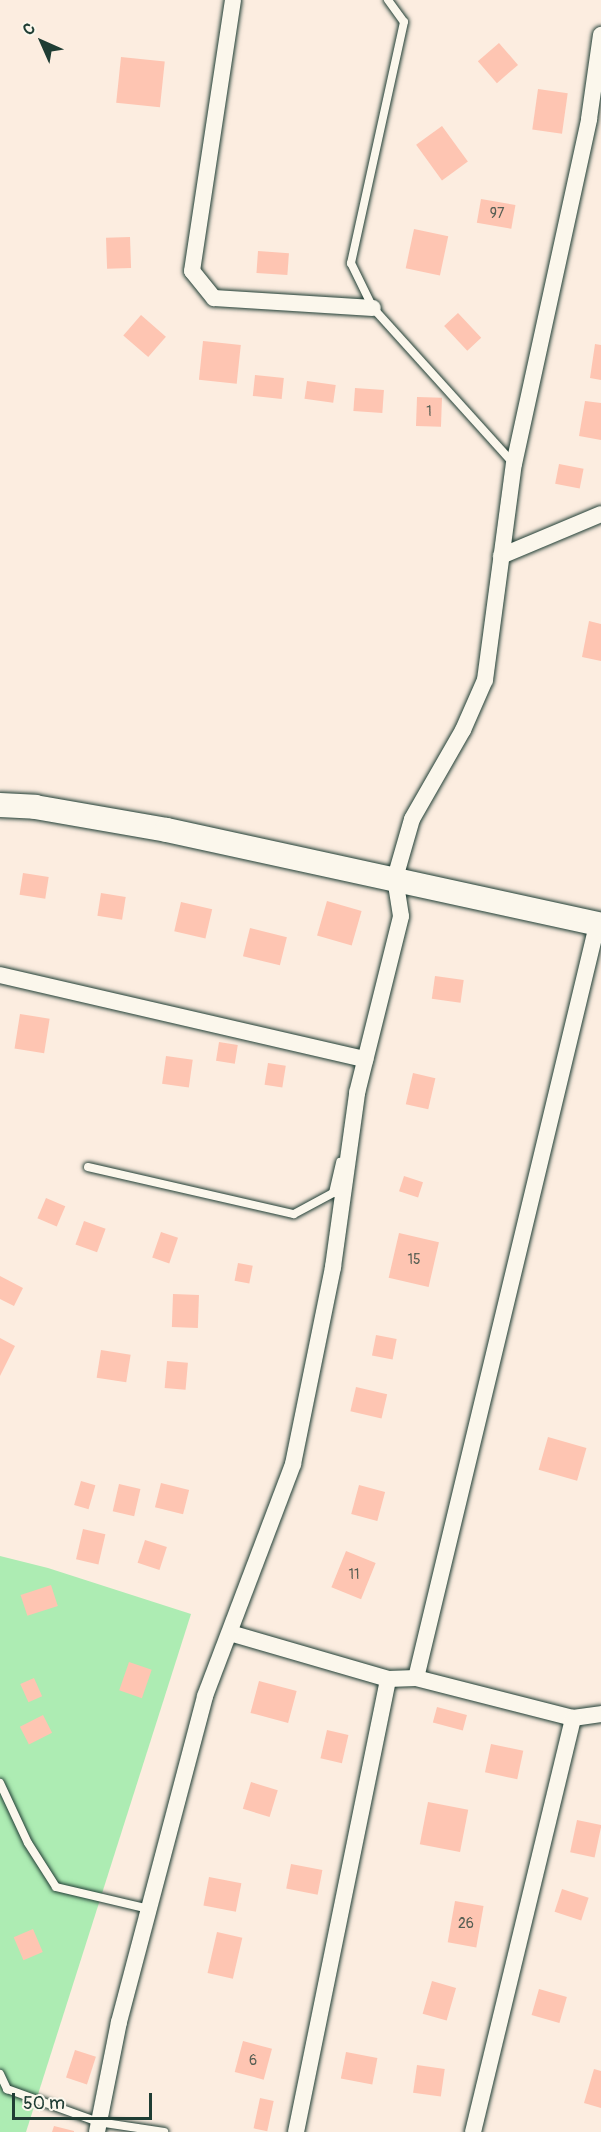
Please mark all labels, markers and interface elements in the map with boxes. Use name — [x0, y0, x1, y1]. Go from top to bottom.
north arrow — [12, 12, 72, 72]
text: С — [19, 19, 40, 40]
house number: 97 — [490, 206, 504, 222]
house number: 1 — [426, 404, 432, 420]
house number: 15 — [407, 1252, 421, 1268]
house number: 11 — [349, 1567, 359, 1583]
house number: 26 — [458, 1916, 474, 1932]
house number: 6 — [249, 2053, 257, 2069]
scale bar — [15, 2081, 154, 2119]
text: 50 m — [23, 2092, 65, 2115]

